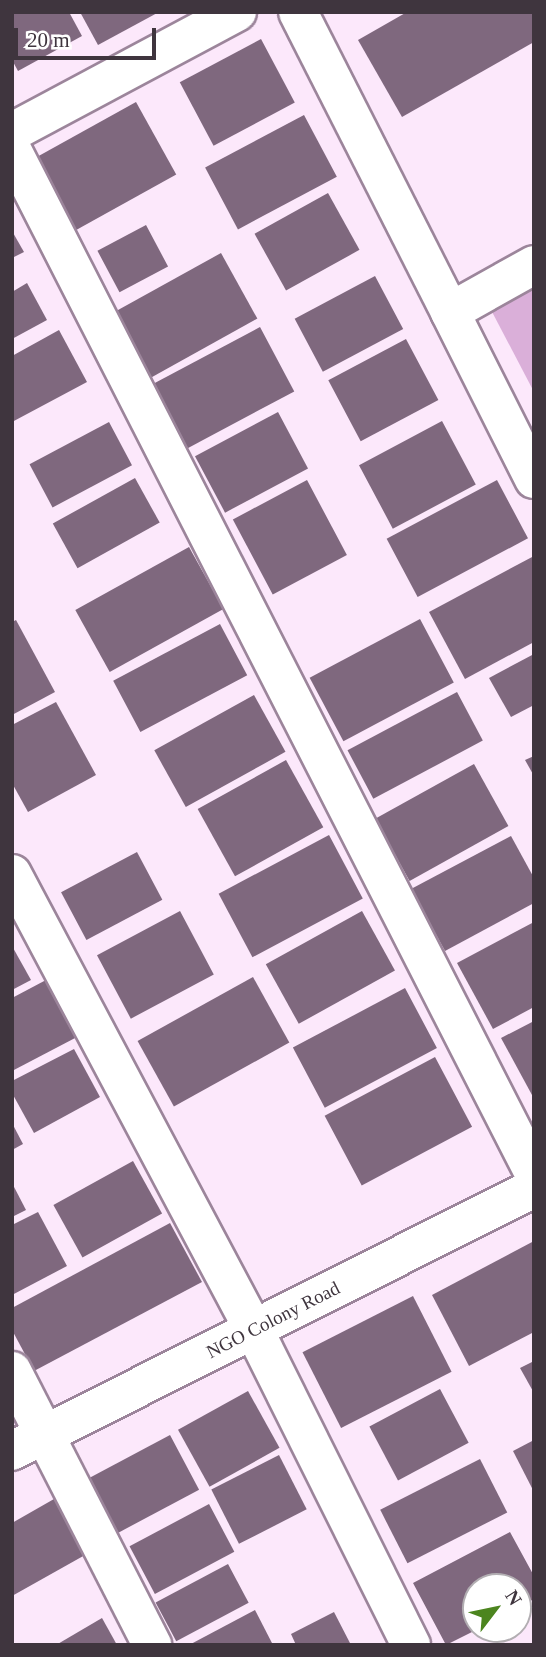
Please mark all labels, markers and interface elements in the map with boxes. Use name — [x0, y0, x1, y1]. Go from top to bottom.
scale bar — [18, 14, 159, 58]
text: 20 m — [27, 28, 70, 52]
street label: NGO Colony Road — [202, 1277, 344, 1363]
north arrow — [462, 1573, 532, 1643]
text: N — [501, 1586, 526, 1609]

